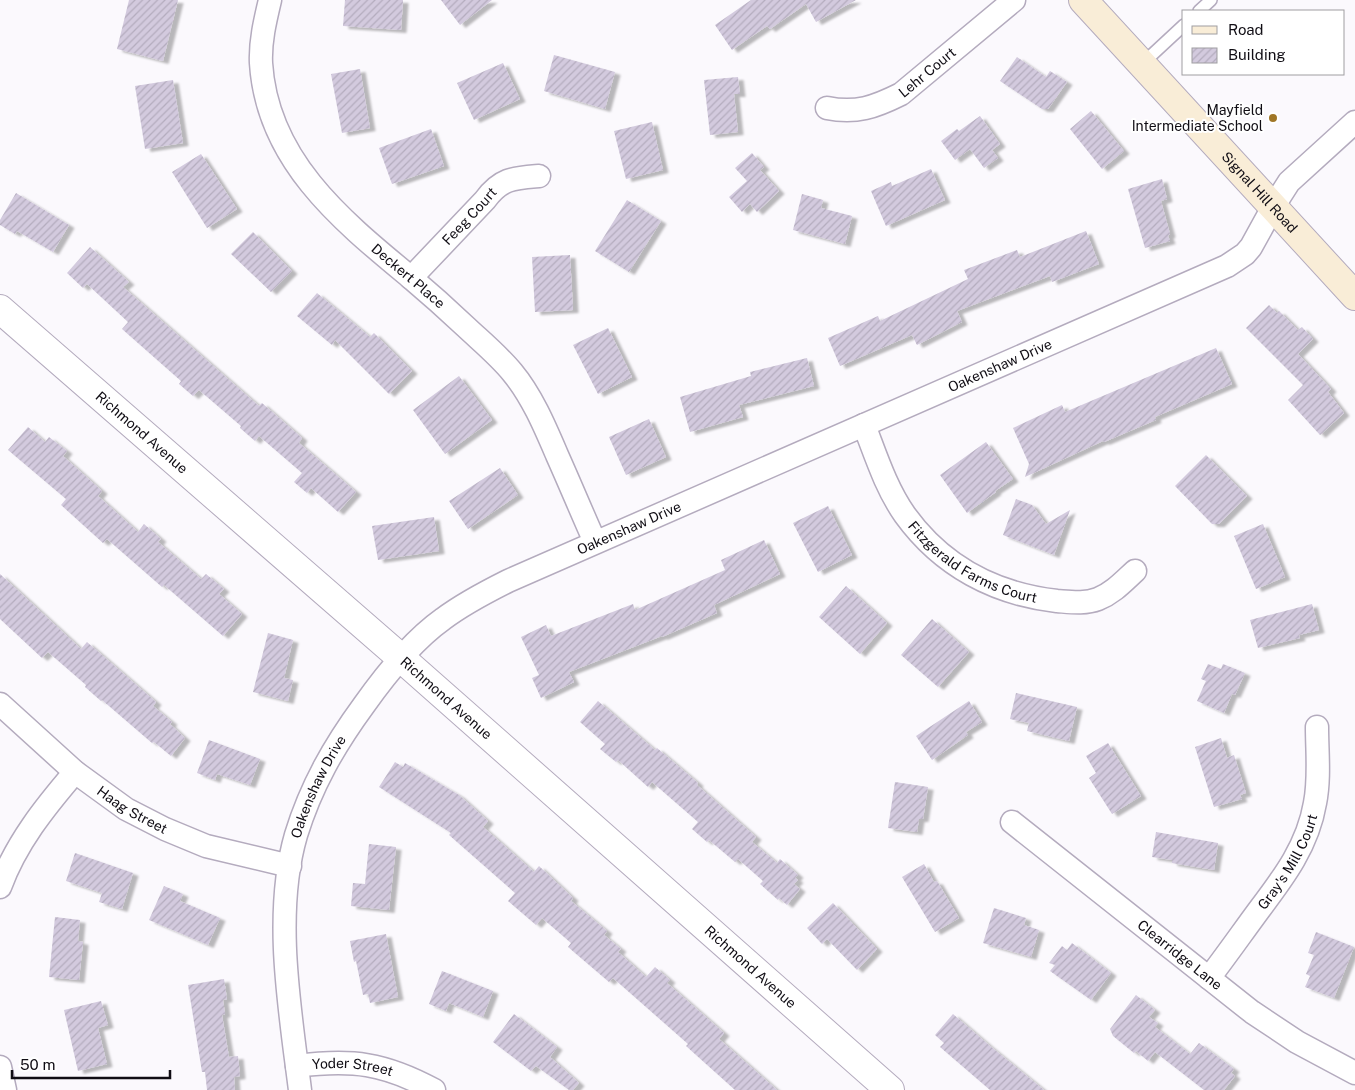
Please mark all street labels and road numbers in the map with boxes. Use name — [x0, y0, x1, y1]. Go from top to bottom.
street label: Lehr Court — [895, 44, 959, 101]
street label: Signal Hill Road — [1218, 148, 1301, 236]
street label: Feeg Court — [439, 184, 500, 248]
street label: Deckert Place — [368, 240, 448, 312]
street label: Oakenshaw Drive — [945, 336, 1054, 395]
street label: Richmond Avenue — [93, 388, 191, 477]
street label: Oakenshaw Drive — [575, 498, 683, 558]
street label: Fitzgerald Farms Court — [905, 518, 1038, 606]
street label: Richmond Avenue — [397, 653, 495, 743]
street label: Oakenshaw Drive — [288, 732, 349, 840]
street label: Haag Street — [94, 783, 170, 837]
street label: Gray's Mill Court — [1254, 812, 1320, 913]
street label: Clearridge Lane — [1134, 917, 1225, 993]
street label: Richmond Avenue — [702, 922, 800, 1011]
street label: Yoder Street — [311, 1055, 395, 1079]

